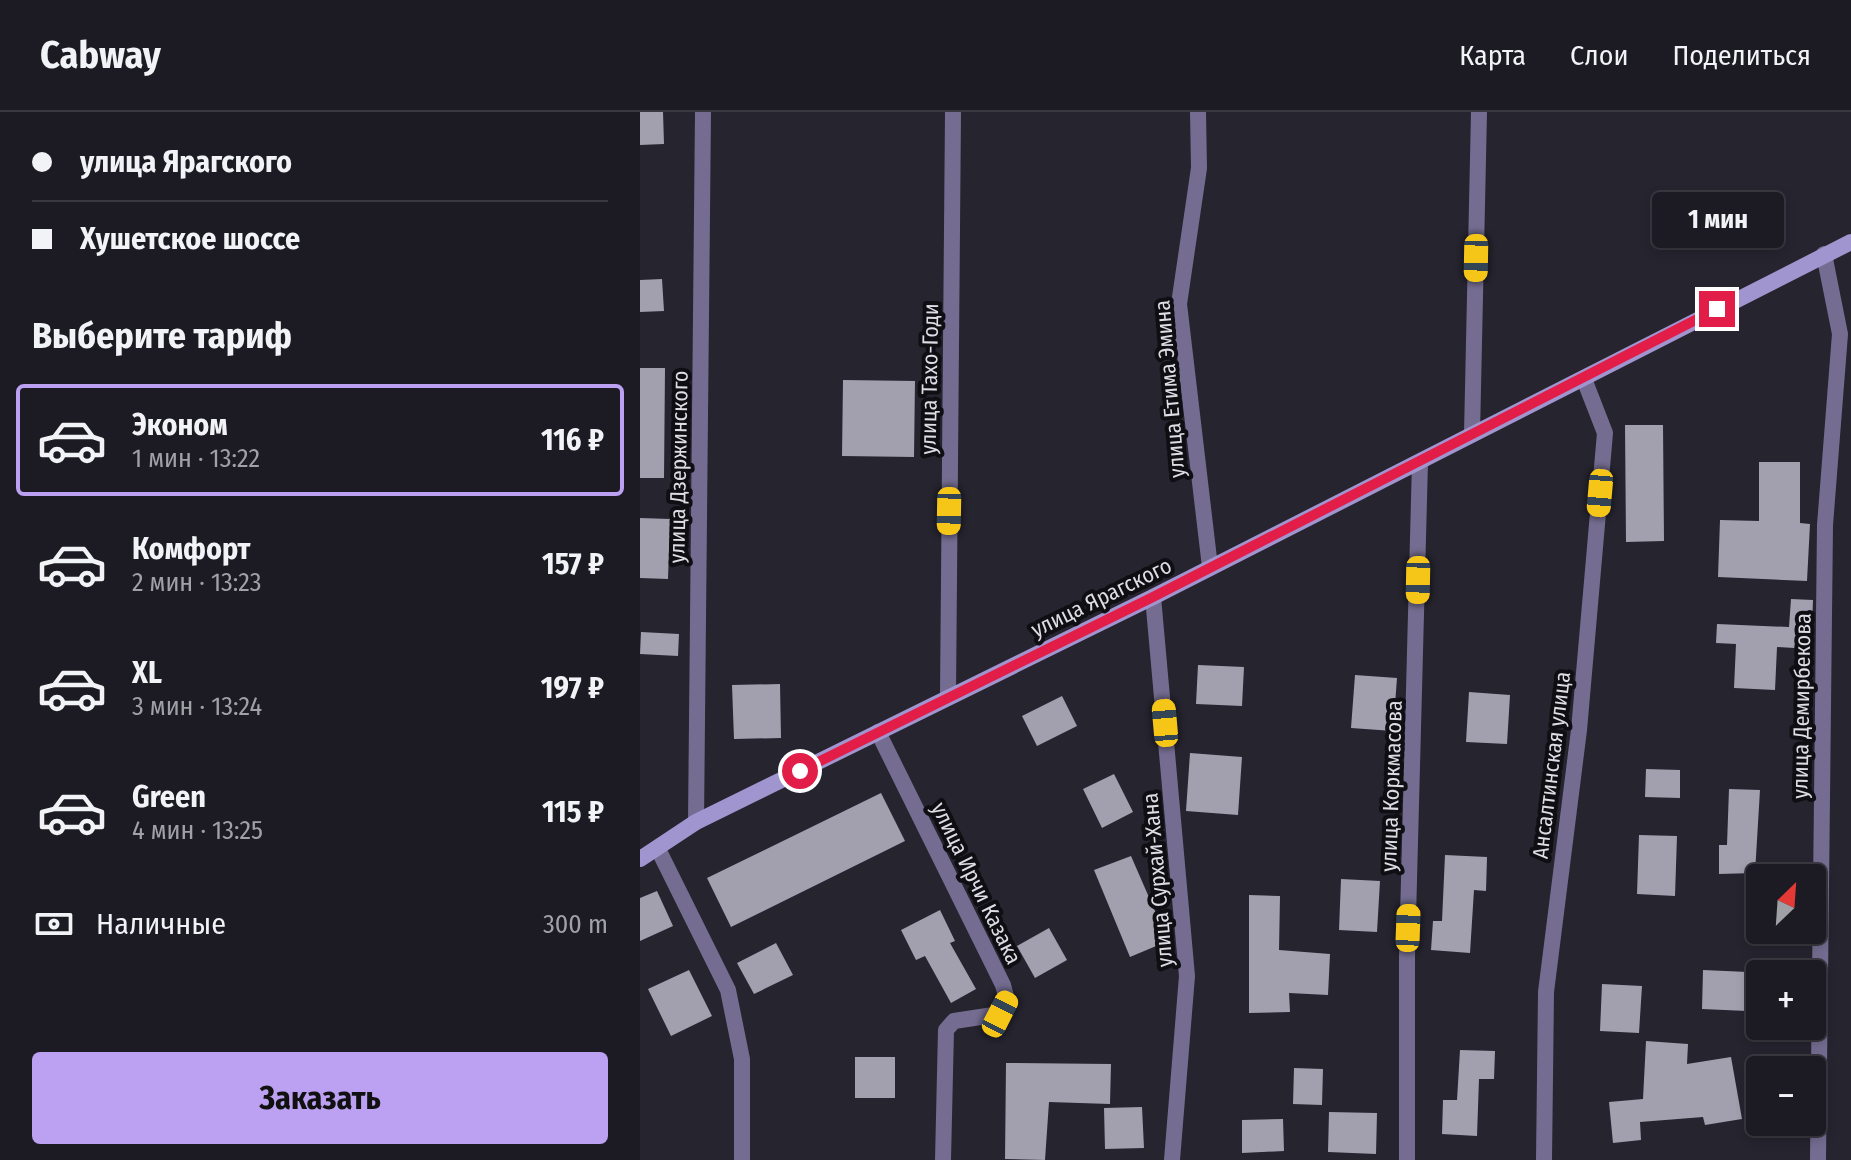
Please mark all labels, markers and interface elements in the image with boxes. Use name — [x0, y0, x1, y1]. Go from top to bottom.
text: Cabway — [40, 32, 161, 78]
text: Карта — [1459, 39, 1526, 72]
text: Слои — [1570, 39, 1628, 72]
text: Поделиться — [1672, 39, 1811, 72]
text: улица Ярагского — [80, 144, 292, 180]
callout: 1 мин — [1651, 193, 1783, 249]
text: 1 мин — [1688, 204, 1748, 235]
text: Хушетское шоссе — [80, 221, 300, 257]
car — [1464, 234, 1488, 282]
route end — [1699, 291, 1735, 327]
street label: улица Етима Эмина — [1148, 299, 1191, 479]
street label: улица Тахо-Годи — [915, 303, 944, 455]
text: Выберите тариф — [32, 314, 292, 358]
street label: улица Дзержинского — [663, 370, 694, 564]
icon: car — [36, 404, 108, 476]
text: Эконом — [132, 407, 228, 443]
text: 116 ₽ — [541, 422, 604, 458]
text: 1 мин · 13:22 — [132, 443, 260, 474]
car — [1586, 468, 1614, 518]
car — [937, 487, 961, 535]
icon: car — [36, 528, 108, 600]
text: Комфорт — [132, 531, 250, 567]
text: 157 ₽ — [542, 546, 604, 582]
street label: улица Ярагского — [1026, 552, 1176, 643]
car — [1406, 556, 1430, 604]
text: 2 мин · 13:23 — [132, 567, 261, 598]
street label: улица Демирбекова — [1786, 613, 1817, 799]
icon: car — [36, 652, 108, 724]
text: XL — [132, 655, 162, 691]
text: 197 ₽ — [541, 670, 604, 706]
street label: Ансалтинская улица — [1527, 670, 1576, 860]
text: 3 мин · 13:24 — [132, 691, 262, 722]
car — [1151, 698, 1179, 748]
street label: улица Коркмасова — [1375, 700, 1408, 872]
route start — [782, 753, 818, 789]
icon: car — [36, 776, 108, 848]
text: Green — [132, 779, 206, 815]
street label: улица Сурхай-Хана — [1136, 792, 1179, 968]
text: 115 ₽ — [542, 794, 604, 830]
street label: улица Ирчи Казака — [926, 798, 1027, 969]
text: 4 мин · 13:25 — [132, 815, 263, 846]
north arrow — [1746, 864, 1826, 944]
map controls — [1746, 864, 1826, 1136]
icon: cash — [32, 902, 76, 946]
car — [1395, 904, 1421, 952]
text: Наличные — [96, 906, 226, 942]
text: 300 m — [543, 909, 608, 940]
button: + — [1746, 960, 1826, 1040]
car — [978, 987, 1022, 1041]
button: Заказать — [32, 1052, 608, 1144]
button: − — [1746, 1056, 1826, 1136]

